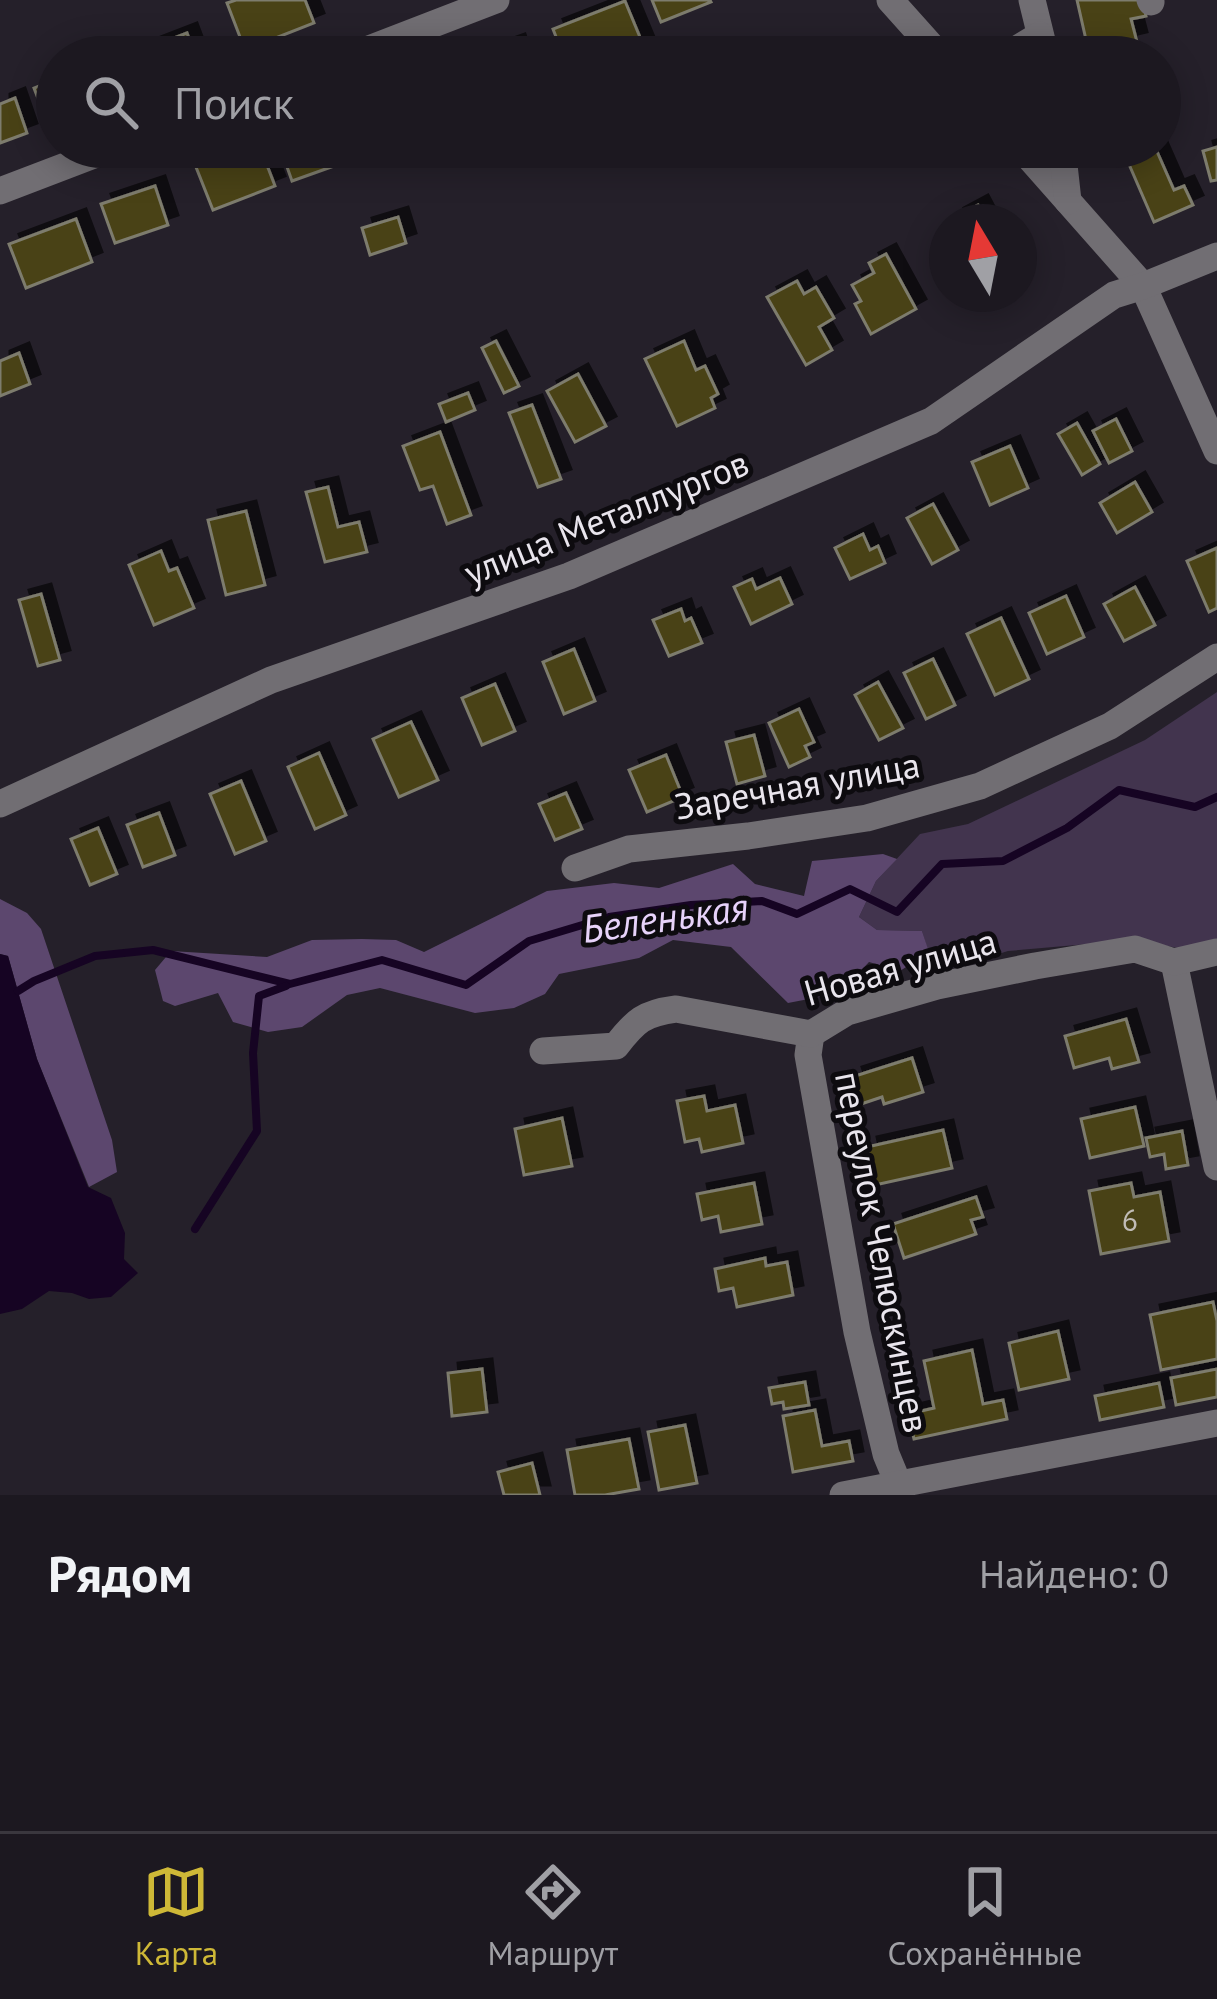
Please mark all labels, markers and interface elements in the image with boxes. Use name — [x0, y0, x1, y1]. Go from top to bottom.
search box — [36, 36, 1181, 168]
icon: search — [78, 69, 144, 135]
text: Поиск — [174, 73, 294, 131]
north arrow — [929, 204, 1037, 312]
street label: улица Металлургов — [457, 439, 755, 595]
street label: Заречная улица — [671, 740, 923, 830]
water label: Беленькая — [579, 880, 751, 954]
street label: Новая улица — [799, 916, 1001, 1016]
street label: переулок Челюскинцев — [825, 1067, 941, 1437]
house number: 6 — [1122, 1200, 1138, 1239]
text: Рядом — [48, 1540, 192, 1606]
text: Найдено: 0 — [979, 1548, 1169, 1599]
tab: Карта — [135, 1859, 218, 1974]
tab: Маршрут — [488, 1859, 618, 1974]
tab: Сохранённые — [888, 1859, 1082, 1974]

